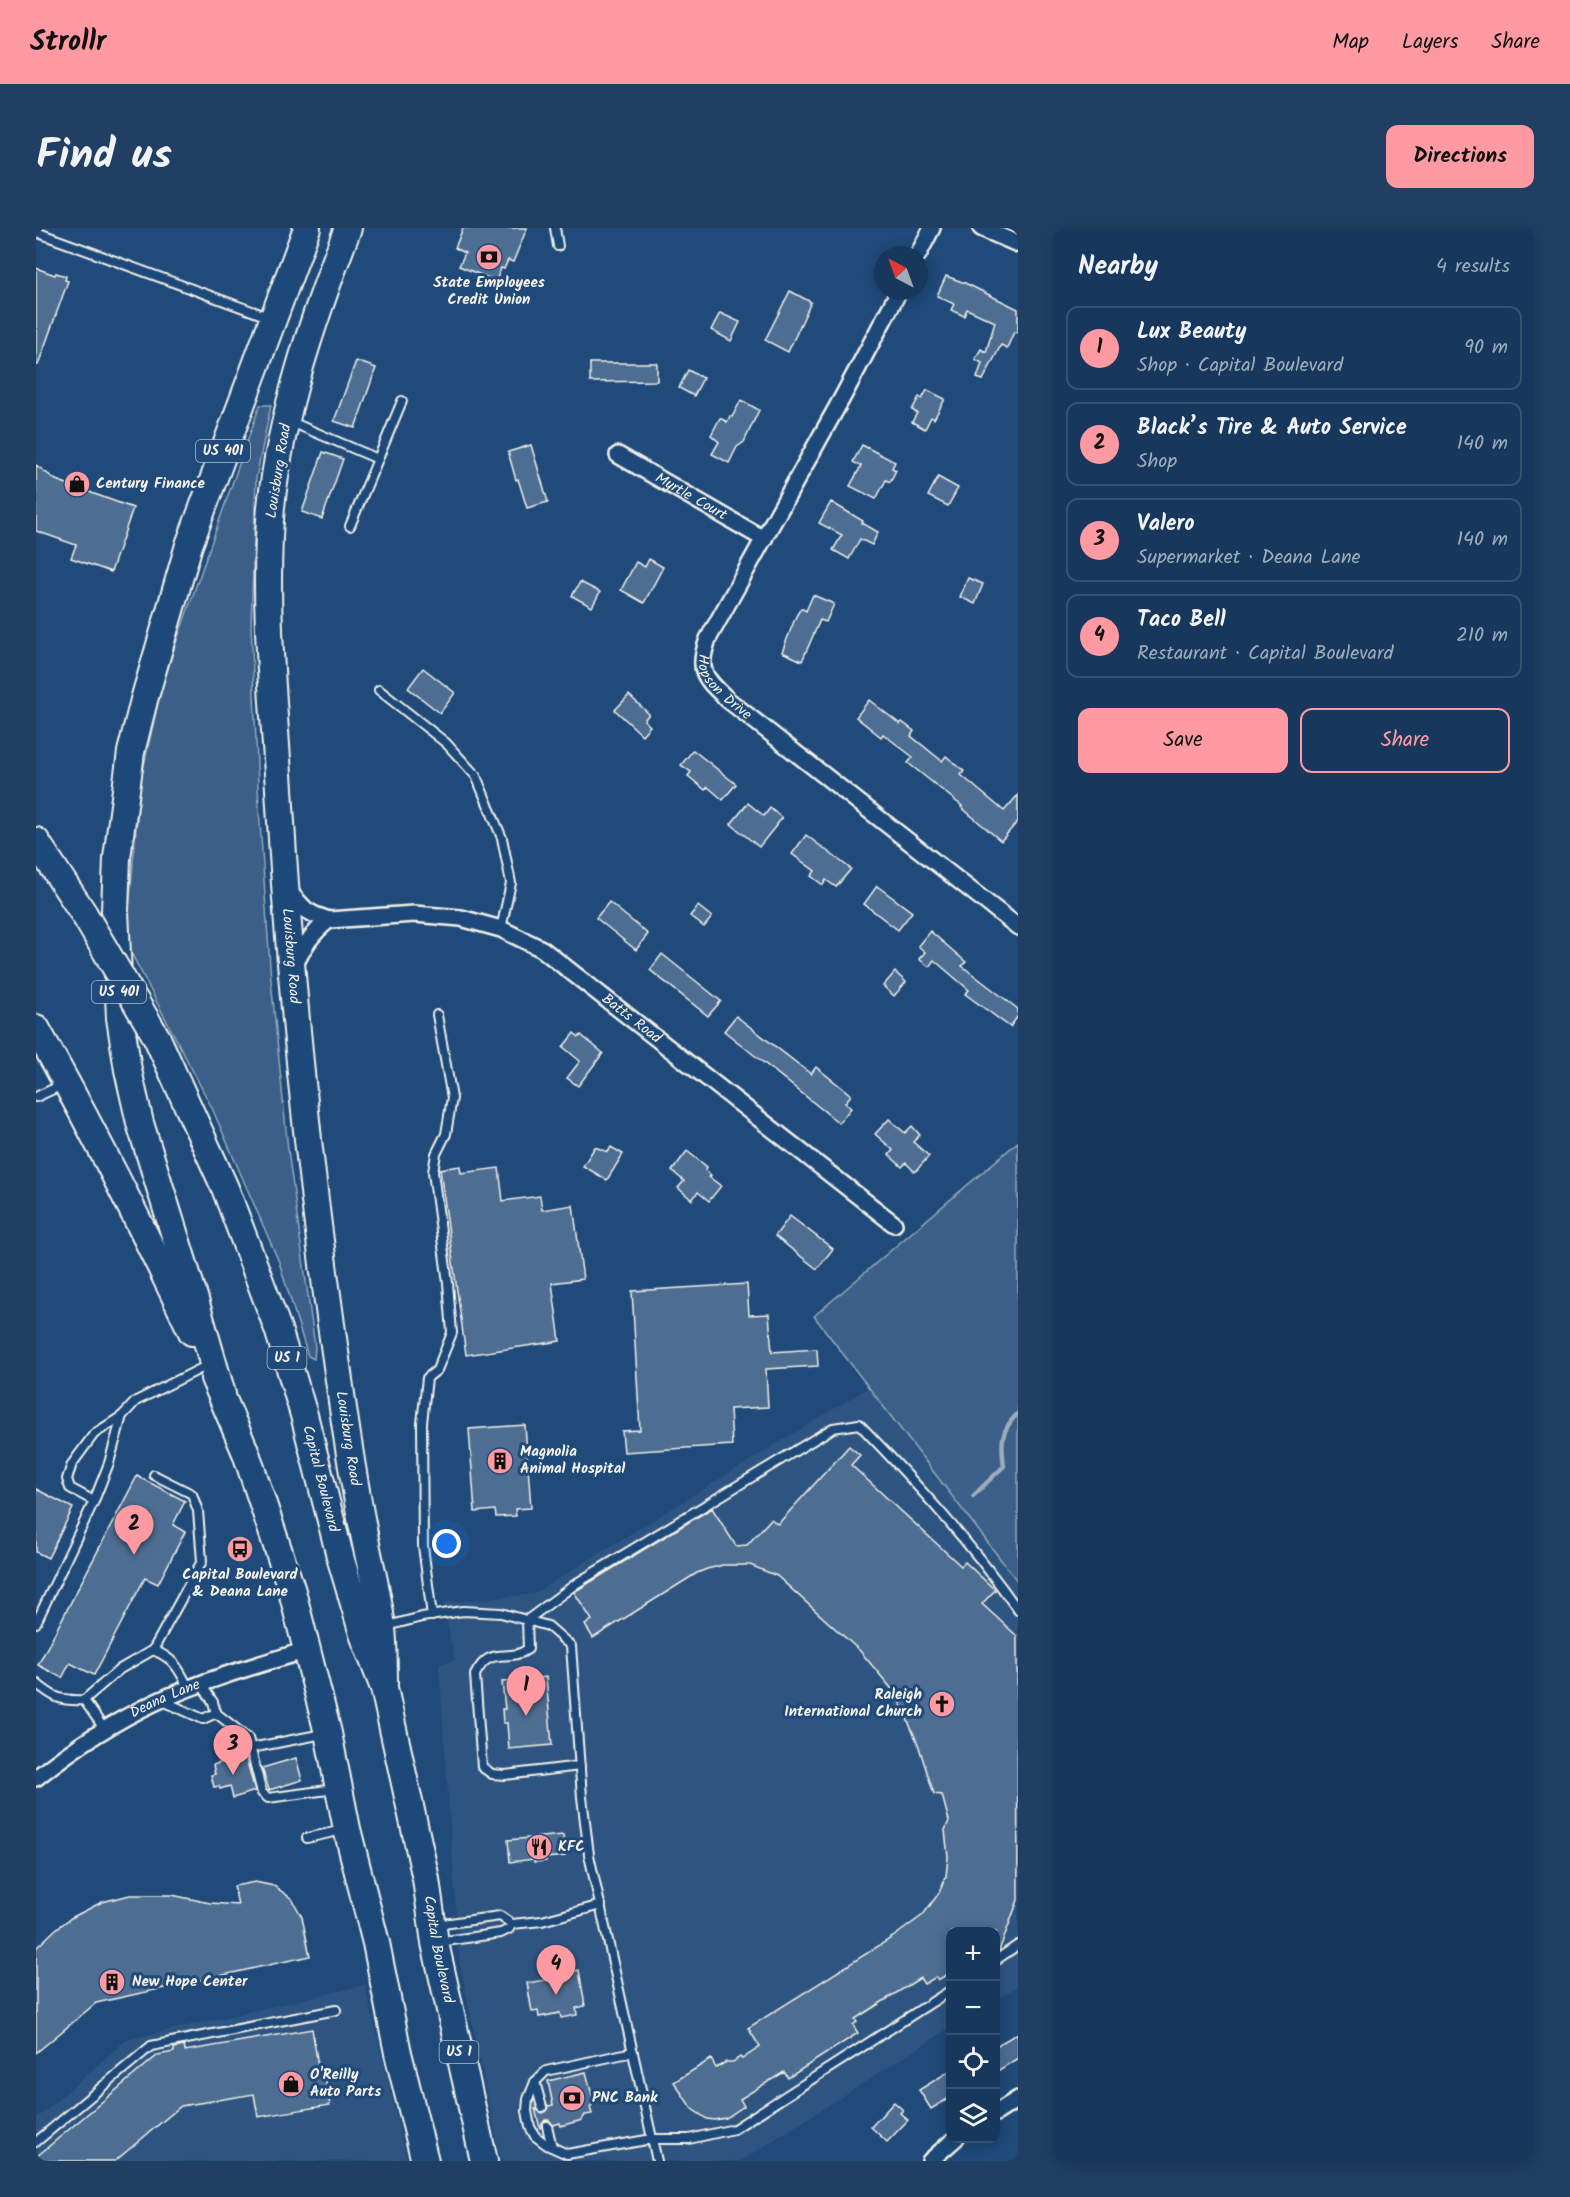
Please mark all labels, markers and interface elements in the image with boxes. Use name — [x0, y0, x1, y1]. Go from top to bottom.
text: Strollr — [30, 20, 106, 65]
text: Map — [1332, 26, 1369, 59]
text: Layers — [1402, 26, 1458, 59]
text: Share — [1491, 26, 1540, 59]
text: Find us — [36, 123, 172, 190]
button: Directions — [1386, 125, 1534, 188]
bank icon: State Employees Credit Union — [474, 242, 504, 272]
north arrow — [874, 246, 928, 300]
text: Nearby — [1078, 246, 1158, 288]
text: 4 results — [1436, 251, 1510, 283]
place label: State Employees Credit Union — [433, 271, 545, 312]
text: Lux Beauty — [1137, 315, 1246, 350]
text: 1 — [1096, 332, 1103, 364]
text: 90 m — [1464, 332, 1508, 364]
text: Shop · Capital Boulevard — [1137, 350, 1343, 382]
text: Black’s Tire & Auto Service — [1137, 411, 1407, 446]
street label: Louisburg Road — [260, 421, 298, 520]
text: 2 — [1094, 428, 1105, 460]
text: 140 m — [1457, 428, 1508, 460]
road number: US 401 — [196, 440, 250, 462]
text: Shop — [1137, 446, 1177, 478]
street label: Myrtle Court — [650, 467, 732, 527]
shop icon: Century Finance — [62, 469, 92, 499]
place label: Century Finance — [96, 472, 206, 496]
text: Valero — [1137, 507, 1195, 542]
text: 3 — [1094, 524, 1105, 556]
text: 140 m — [1457, 524, 1508, 556]
text: Supermarket · Deana Lane — [1137, 542, 1361, 574]
text: Taco Bell — [1137, 603, 1226, 638]
text: 4 — [1094, 620, 1105, 652]
text: 210 m — [1456, 620, 1508, 652]
text: Restaurant · Capital Boulevard — [1137, 638, 1394, 670]
street label: Hopson Drive — [690, 653, 757, 727]
button: Save — [1078, 708, 1288, 773]
button: Share — [1300, 708, 1510, 773]
street label: Louisburg Road — [275, 907, 306, 1005]
road number: US 401 — [92, 981, 146, 1003]
street label: Batts Road — [596, 988, 667, 1050]
road number: US 1 — [268, 1347, 306, 1369]
street label: Louisburg Road — [329, 1389, 367, 1488]
street label: Capital Boulevard — [295, 1423, 346, 1535]
place label: Magnolia Animal Hospital — [520, 1440, 625, 1481]
building icon: Magnolia Animal Hospital — [485, 1446, 515, 1476]
pin: 2 — [114, 1506, 154, 1555]
your location — [432, 1529, 461, 1558]
bus stop icon: Capital Boulevard & Deana Lane — [225, 1534, 255, 1564]
place label: Capital Boulevard & Deana Lane — [182, 1563, 299, 1604]
pin: 1 — [506, 1666, 546, 1716]
street label: Deana Lane — [126, 1673, 204, 1725]
place label: Raleigh International Church — [784, 1683, 922, 1724]
church icon: Raleigh International Church — [927, 1689, 957, 1719]
pin: 3 — [214, 1726, 252, 1775]
restaurant icon: KFC — [524, 1832, 554, 1862]
place label: KFC — [558, 1835, 584, 1859]
street label: Capital Boulevard — [416, 1894, 460, 2006]
map controls — [946, 1927, 1000, 2143]
button: + — [946, 1927, 1000, 1981]
pin: 4 — [536, 1946, 576, 1995]
building icon: New Hope Center — [97, 1967, 127, 1997]
place label: New Hope Center — [132, 1970, 248, 1994]
button: − — [946, 1981, 1000, 2035]
button: locate — [946, 2035, 1000, 2089]
road number: US 1 — [440, 2041, 478, 2063]
place label: O'Reilly Auto Parts — [310, 2063, 381, 2104]
shop icon: O'Reilly Auto Parts — [276, 2069, 306, 2099]
bank icon: PNC Bank — [557, 2083, 587, 2113]
place label: PNC Bank — [592, 2086, 658, 2110]
button: layers — [946, 2089, 1000, 2143]

